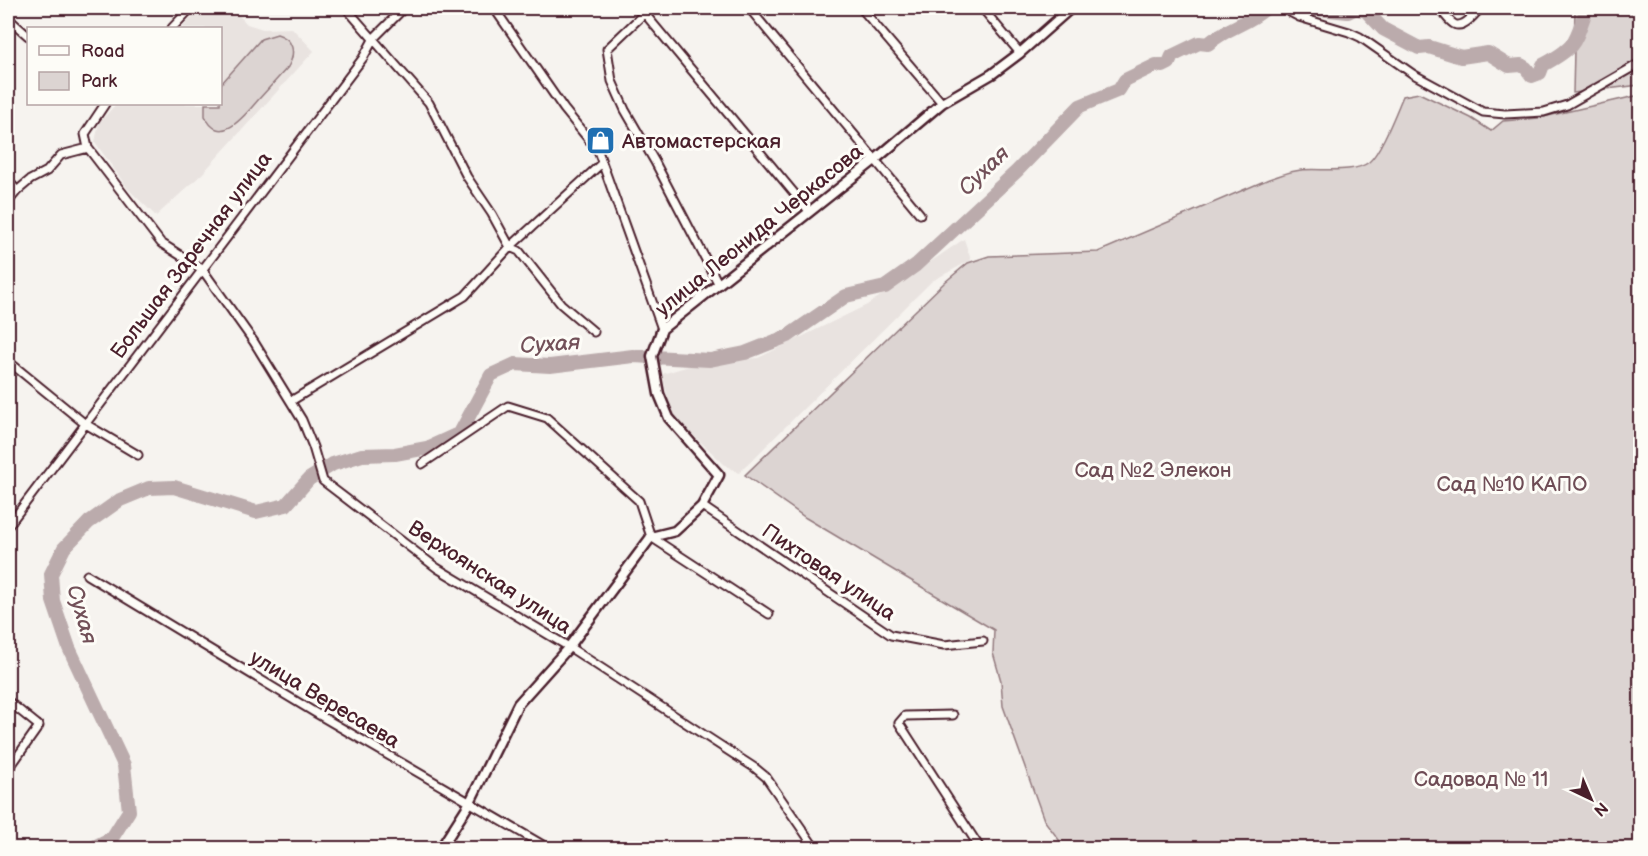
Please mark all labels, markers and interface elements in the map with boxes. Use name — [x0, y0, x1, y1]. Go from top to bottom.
legend — [27, 27, 222, 105]
text: Road — [81, 41, 125, 62]
text: Park — [81, 71, 117, 92]
shop icon: Автомастерская — [585, 125, 617, 157]
place label: Автомастерская — [621, 129, 781, 154]
street label: улица Леонида Черкасова — [651, 139, 869, 322]
water label: Сухая — [953, 140, 1015, 202]
street label: Большая Заречная улица — [105, 147, 278, 364]
water label: Сухая — [519, 329, 581, 360]
park label: Сад №2 Элекон — [1074, 458, 1232, 483]
park label: Сад №10 КАПО — [1437, 472, 1587, 497]
street label: Верхоянская улица — [404, 515, 576, 640]
street label: Пихтовая улица — [757, 518, 901, 627]
water label: Сухая — [60, 582, 103, 647]
street label: улица Вересаева — [245, 645, 405, 754]
park label: Садовод № 11 — [1414, 767, 1548, 792]
north arrow — [1561, 769, 1621, 829]
text: N — [1589, 798, 1611, 820]

